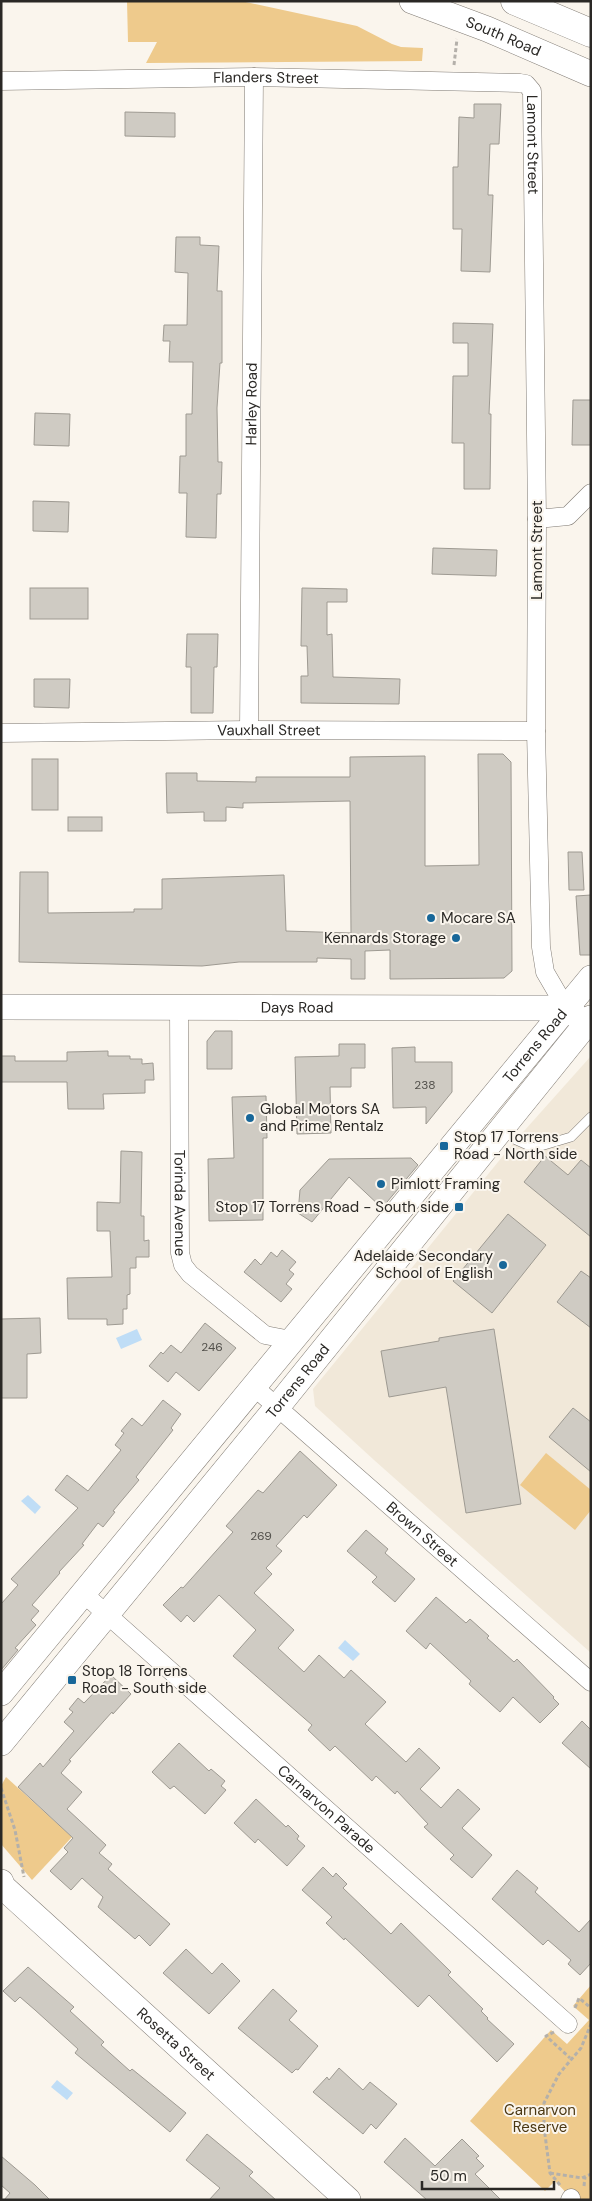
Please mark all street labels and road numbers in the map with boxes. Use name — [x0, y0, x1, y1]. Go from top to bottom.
street label: South Road — [463, 12, 544, 61]
street label: Flanders Street — [213, 67, 319, 88]
street label: Lamont Street — [522, 95, 543, 195]
street label: Harley Road — [241, 363, 262, 446]
street label: Lamont Street — [527, 500, 547, 600]
street label: Vauxhall Street — [217, 720, 321, 740]
street label: Days Road — [261, 997, 333, 1018]
street label: Torrens Road — [498, 1005, 571, 1087]
street label: Torinda Avenue — [170, 1150, 190, 1256]
street label: Torrens Road — [262, 1340, 334, 1423]
street label: Brown Street — [382, 1497, 463, 1571]
street label: Carnarvon Parade — [273, 1760, 379, 1858]
street label: Rosetta Street — [132, 2003, 220, 2085]

